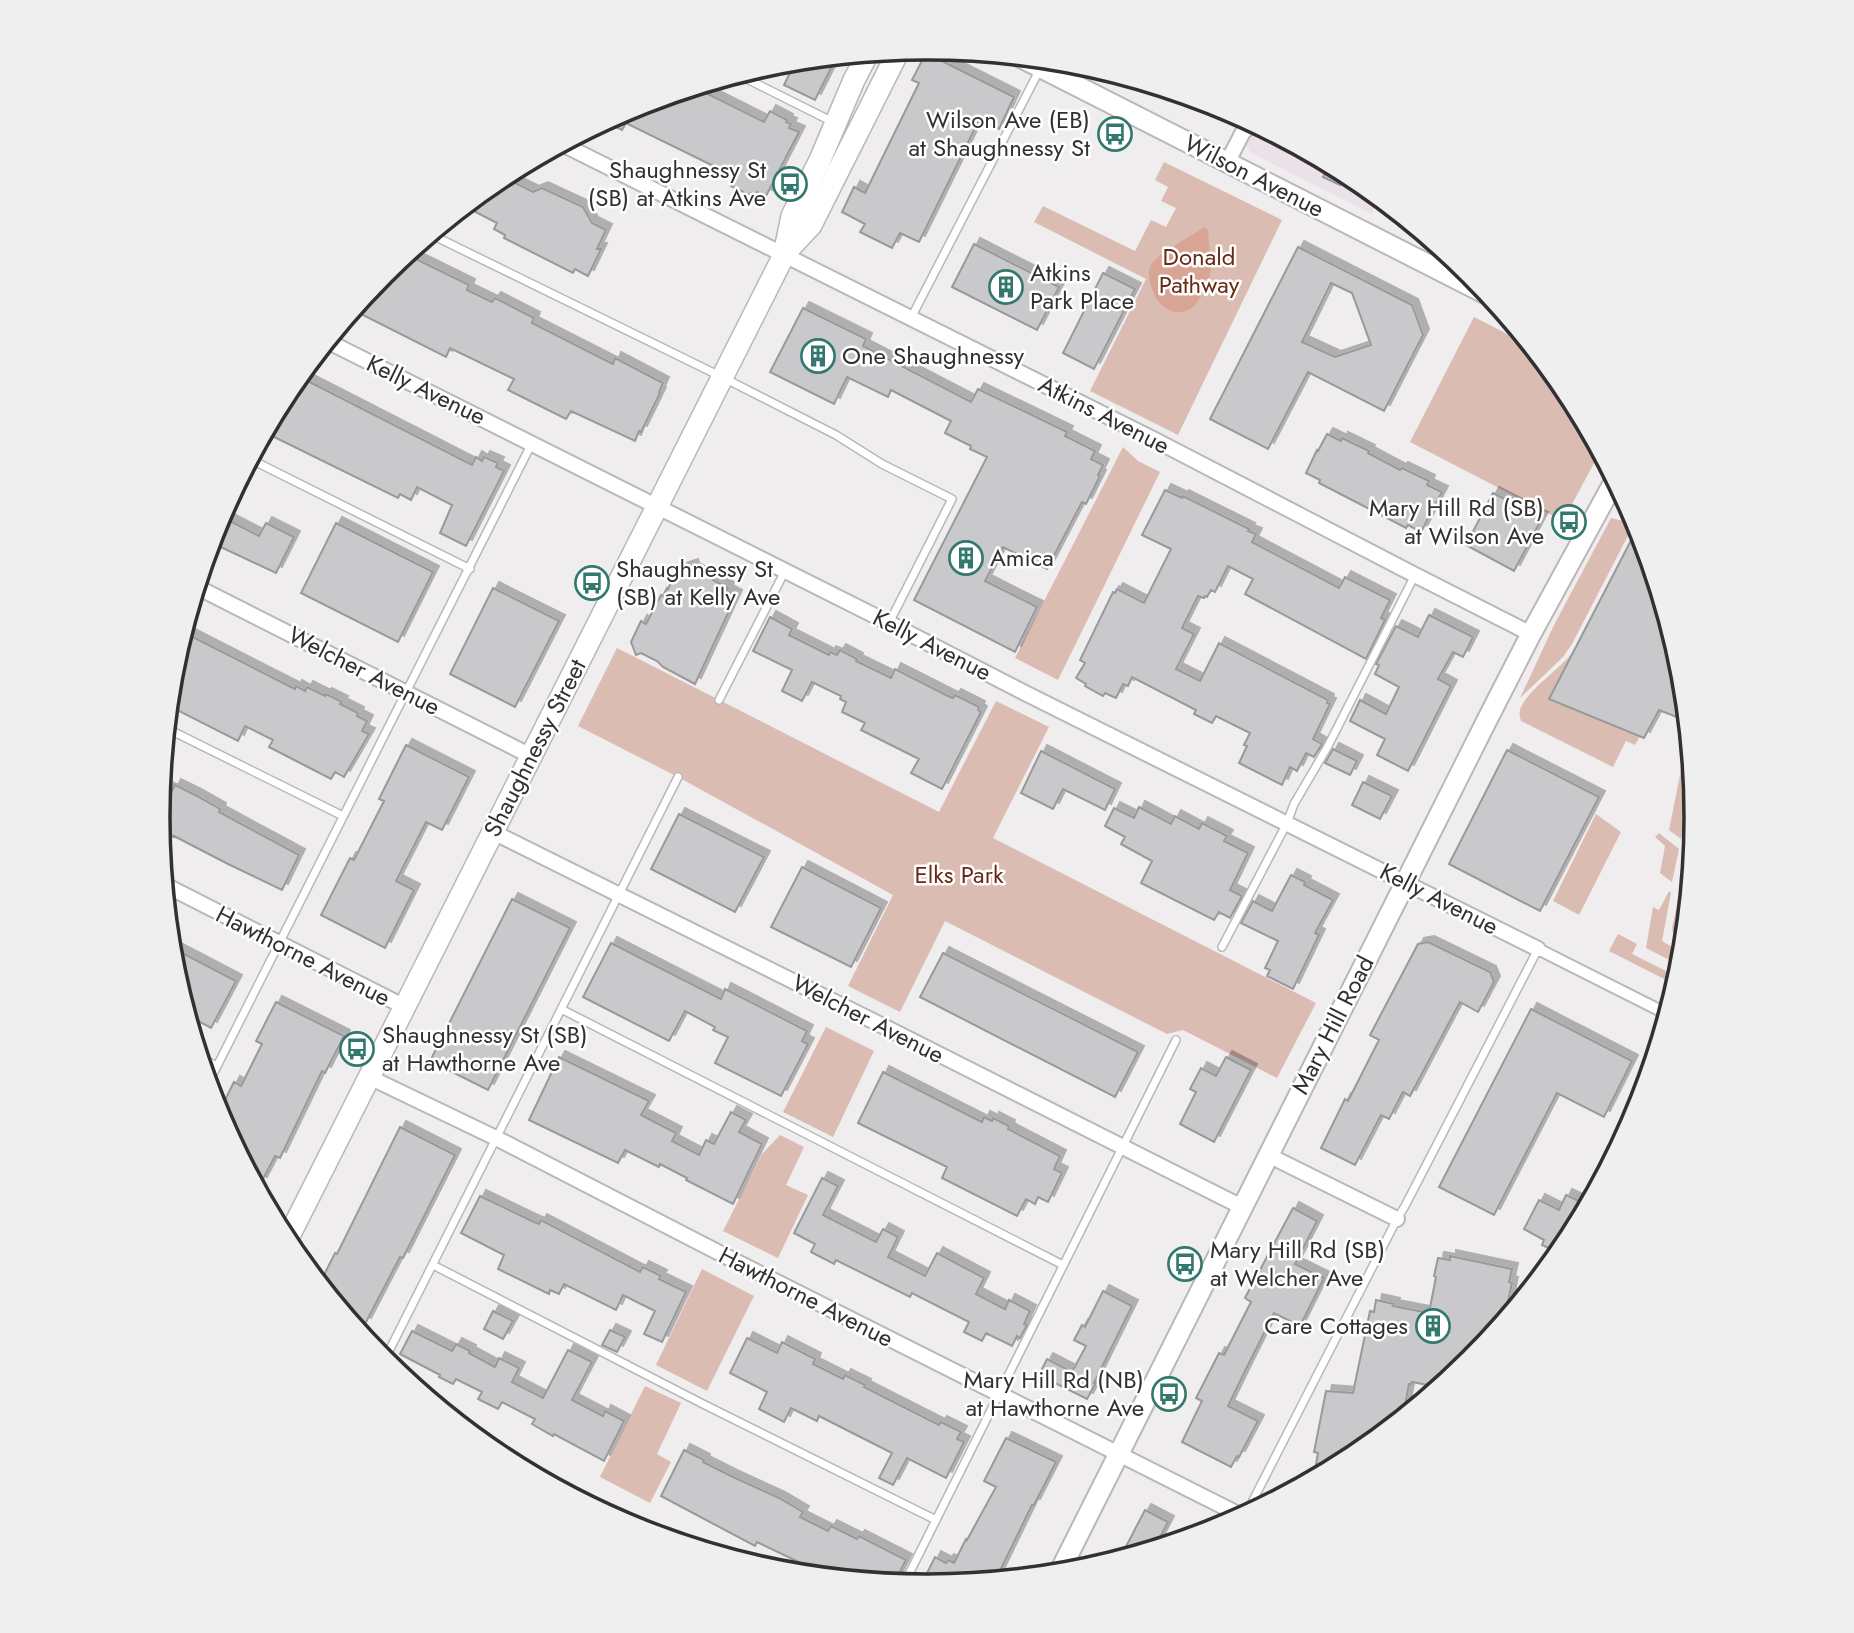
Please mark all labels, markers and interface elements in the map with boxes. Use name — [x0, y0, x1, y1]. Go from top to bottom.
place label: Wilson Ave (EB) at Shaughnessy St — [908, 102, 1090, 165]
bus stop icon: Wilson Ave (EB) at Shaughnessy St — [1096, 115, 1134, 153]
street label: Wilson Avenue — [1178, 125, 1330, 226]
place label: Shaughnessy St (SB) at Atkins Ave — [588, 152, 766, 215]
bus stop icon: Shaughnessy St (SB) at Atkins Ave — [771, 165, 809, 203]
park label: Donald Pathway — [1159, 239, 1240, 302]
place label: Atkins Park Place — [1030, 255, 1134, 318]
building icon: Atkins Park Place — [987, 268, 1025, 306]
building icon: One Shaughnessy — [799, 337, 837, 375]
place label: One Shaughnessy — [842, 338, 1024, 373]
street label: Kelly Avenue — [361, 346, 492, 434]
street label: Atkins Avenue — [1033, 367, 1176, 463]
place label: Mary Hill Rd (SB) at Wilson Ave — [1369, 490, 1544, 553]
bus stop icon: Mary Hill Rd (SB) at Wilson Ave — [1550, 503, 1588, 541]
building icon: Amica — [947, 539, 985, 577]
place label: Amica — [990, 540, 1054, 575]
place label: Shaughnessy St (SB) at Kelly Ave — [616, 551, 780, 614]
bus stop icon: Shaughnessy St (SB) at Kelly Ave — [573, 564, 611, 602]
street label: Kelly Avenue — [867, 600, 998, 689]
street label: Welcher Avenue — [282, 617, 446, 724]
street label: Shaughnessy Street — [475, 653, 595, 843]
street label: Kelly Avenue — [1374, 854, 1505, 943]
park label: Elks Park — [915, 857, 1004, 892]
street label: Hawthorne Avenue — [210, 896, 396, 1015]
street label: Mary Hill Road — [1283, 950, 1382, 1100]
street label: Welcher Avenue — [786, 965, 950, 1072]
place label: Shaughnessy St (SB) at Hawthorne Ave — [382, 1017, 588, 1080]
bus stop icon: Shaughnessy St (SB) at Hawthorne Ave — [338, 1030, 376, 1068]
place label: Mary Hill Rd (SB) at Welcher Ave — [1210, 1232, 1385, 1295]
street label: Hawthorne Avenue — [713, 1237, 899, 1356]
bus stop icon: Mary Hill Rd (SB) at Welcher Ave — [1166, 1245, 1204, 1283]
building icon: Care Cottages — [1414, 1307, 1452, 1345]
place label: Care Cottages — [1264, 1308, 1408, 1343]
place label: Mary Hill Rd (NB) at Hawthorne Ave — [963, 1362, 1144, 1425]
bus stop icon: Mary Hill Rd (NB) at Hawthorne Ave — [1150, 1375, 1188, 1413]

